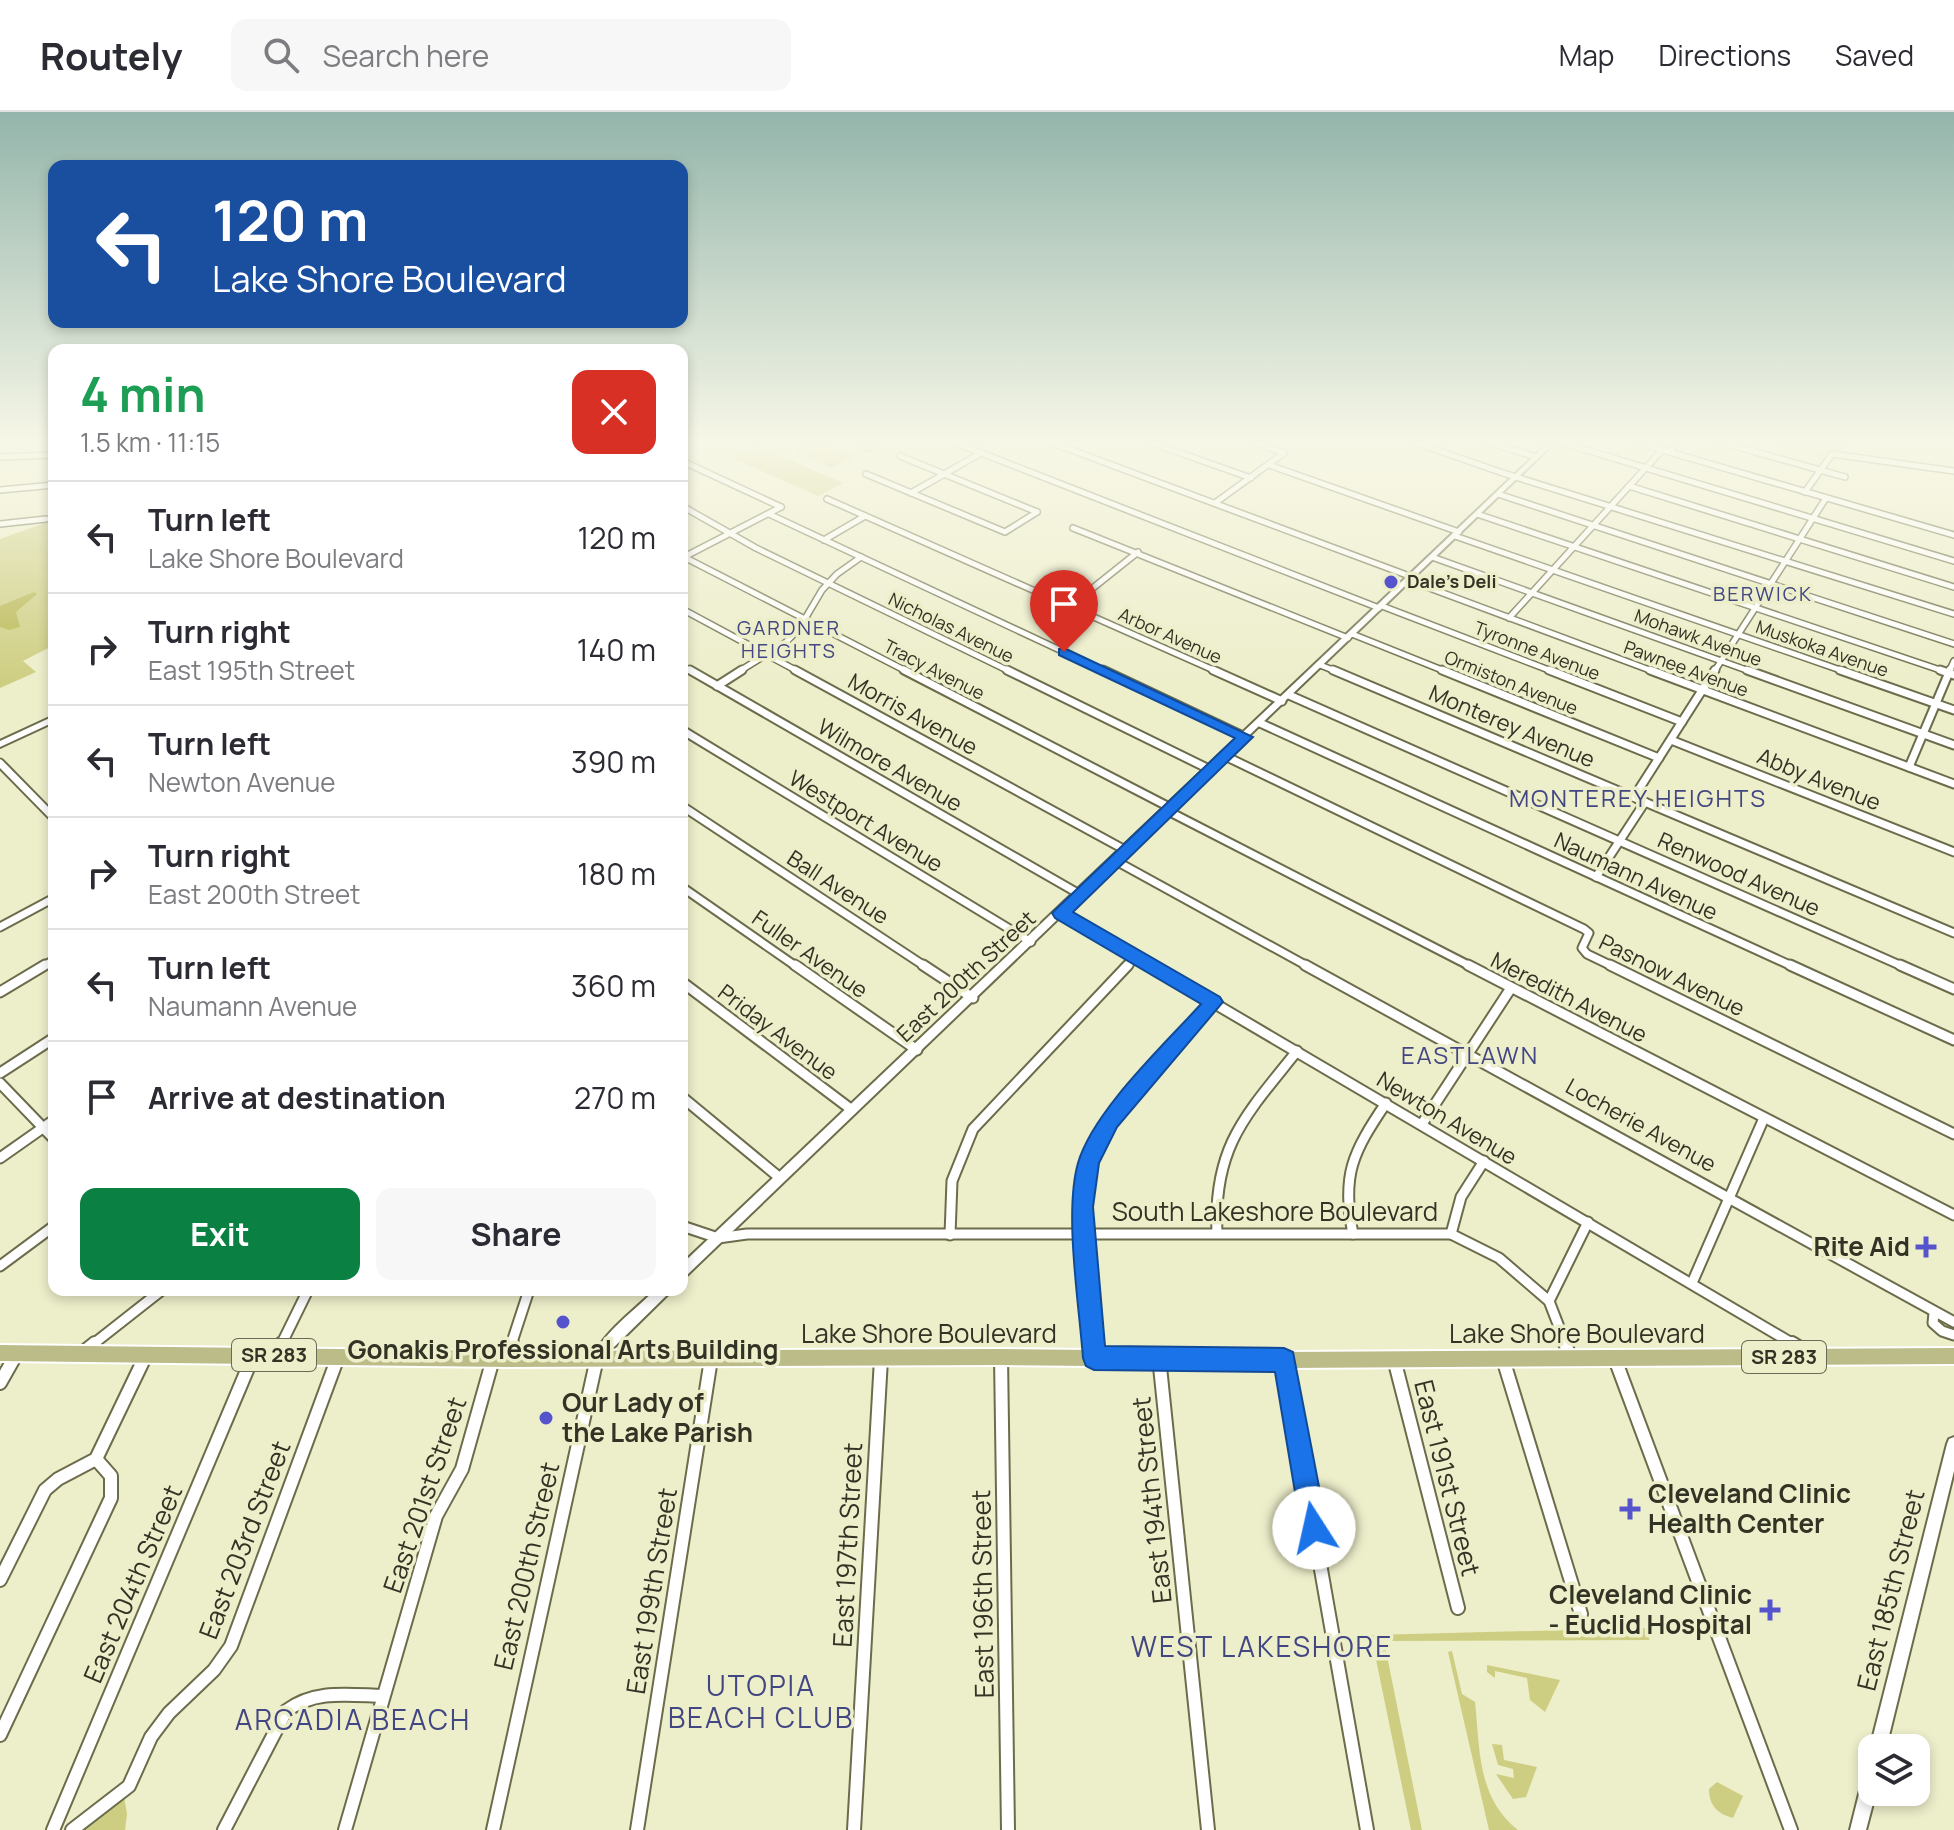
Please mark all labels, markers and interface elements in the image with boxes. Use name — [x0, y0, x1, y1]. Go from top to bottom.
search box — [231, 19, 791, 91]
text: Routely — [40, 29, 183, 81]
icon: search — [259, 33, 303, 77]
text: Search here — [323, 35, 489, 76]
text: Map — [1559, 36, 1614, 74]
text: Directions — [1658, 36, 1791, 74]
text: Saved — [1835, 36, 1914, 74]
text: 120 m — [212, 181, 368, 258]
icon: left — [80, 192, 184, 296]
text: Lake Shore Boulevard — [212, 254, 566, 303]
text: 4 min — [80, 361, 205, 426]
button: close — [572, 370, 656, 454]
text: 1.5 km · 11:15 — [80, 424, 220, 460]
text: Turn left — [148, 499, 271, 540]
icon: left — [80, 515, 124, 559]
text: 120 m — [577, 517, 656, 558]
text: Lake Shore Boulevard — [148, 540, 404, 576]
place label: Dale's Deli — [1407, 569, 1496, 593]
pin — [1030, 570, 1098, 652]
marker: Dale's Deli — [1382, 573, 1400, 591]
district label: BERWICK — [1713, 580, 1813, 607]
icon: arrive — [1042, 582, 1086, 626]
street label: Nicholas Avenue — [885, 586, 1018, 668]
street label: Arbor Avenue — [1115, 602, 1226, 669]
street label: Mohawk Avenue — [1631, 603, 1765, 671]
text: Turn right — [148, 611, 291, 652]
district label: GARDNER HEIGHTS — [737, 614, 841, 664]
street label: Muskoka Avenue — [1753, 614, 1892, 682]
street label: Tyronne Avenue — [1471, 615, 1604, 685]
icon: right — [80, 627, 124, 671]
text: 140 m — [577, 629, 656, 670]
street label: Tracy Avenue — [880, 633, 989, 705]
street label: Pawnee Avenue — [1621, 634, 1752, 702]
street label: Ormiston Avenue — [1441, 644, 1582, 720]
text: East 195th Street — [148, 652, 355, 688]
street label: Morris Avenue — [843, 666, 983, 762]
street label: Monterey Avenue — [1424, 678, 1600, 775]
street label: Wilmore Avenue — [812, 711, 968, 819]
text: Turn left — [148, 723, 271, 764]
icon: left — [80, 739, 124, 783]
text: 390 m — [571, 741, 656, 782]
street label: Abby Avenue — [1753, 741, 1885, 817]
street label: Westport Avenue — [783, 763, 949, 879]
text: Newton Avenue — [148, 764, 335, 800]
district label: MONTEREY HEIGHTS — [1509, 781, 1767, 814]
street label: Naumann Avenue — [1549, 825, 1723, 927]
street label: Renwood Avenue — [1653, 825, 1825, 923]
text: Turn right — [148, 835, 291, 876]
street label: Ball Avenue — [781, 843, 895, 931]
icon: right — [80, 851, 124, 895]
text: 180 m — [577, 853, 656, 894]
text: East 200th Street — [148, 876, 361, 912]
street label: Fuller Avenue — [746, 903, 874, 1005]
street label: East 200th Street — [890, 904, 1042, 1048]
street label: Pasnow Avenue — [1594, 927, 1750, 1023]
street label: Meredith Avenue — [1486, 945, 1652, 1049]
text: Turn left — [148, 947, 271, 988]
icon: left — [80, 963, 124, 1007]
text: 360 m — [571, 965, 656, 1006]
street label: Priday Avenue — [712, 977, 844, 1087]
text: Naumann Avenue — [148, 988, 357, 1024]
district label: EASTLAWN — [1401, 1038, 1539, 1071]
street label: Newton Avenue — [1371, 1064, 1523, 1172]
street label: Locherie Avenue — [1560, 1071, 1722, 1179]
icon: arrive — [80, 1075, 124, 1119]
text: Arrive at destination — [148, 1077, 446, 1118]
text: 270 m — [574, 1077, 656, 1118]
button: Exit — [80, 1188, 360, 1280]
button: Share — [376, 1188, 656, 1280]
street label: South Lakeshore Boulevard — [1112, 1193, 1438, 1229]
place label: Rite Aid — [1813, 1228, 1910, 1264]
marker: Rite Aid — [1917, 1238, 1935, 1256]
marker: Gonakis Professional Arts Building — [554, 1313, 572, 1331]
street label: Lake Shore Boulevard — [801, 1315, 1057, 1351]
street label: Lake Shore Boulevard — [1449, 1315, 1705, 1351]
place label: Gonakis Professional Arts Building — [347, 1331, 779, 1367]
road number: SR 283 — [232, 1339, 316, 1371]
road number: SR 283 — [1742, 1341, 1826, 1373]
street label: East 191st Street — [1406, 1376, 1490, 1579]
place label: Our Lady of the Lake Parish — [562, 1384, 753, 1450]
street label: East 201st Street — [374, 1392, 474, 1597]
street label: East 194th Street — [1122, 1395, 1180, 1605]
marker: Our Lady of the Lake Parish — [537, 1409, 555, 1427]
street label: East 203rd Street — [190, 1435, 298, 1644]
street label: East 197th Street — [824, 1442, 870, 1648]
street label: East 200th Street — [485, 1458, 567, 1673]
place label: Cleveland Clinic Health Center — [1648, 1475, 1851, 1541]
street label: East 204th Street — [74, 1479, 190, 1688]
street label: East 199th Street — [617, 1485, 685, 1697]
street label: East 185th Street — [1848, 1485, 1932, 1694]
position arrow — [1272, 1486, 1356, 1570]
street label: East 196th Street — [962, 1490, 1002, 1698]
marker: Cleveland Clinic Health Center — [1619, 1498, 1641, 1520]
place label: Cleveland Clinic - Euclid Hospital — [1549, 1576, 1752, 1642]
marker: Cleveland Clinic - Euclid Hospital — [1759, 1599, 1781, 1621]
district label: WEST LAKESHORE — [1131, 1627, 1393, 1665]
district label: UTOPIA BEACH CLUB — [668, 1666, 854, 1736]
district label: ARCADIA BEACH — [235, 1700, 471, 1738]
map controls — [1858, 1734, 1930, 1806]
button: layers — [1858, 1734, 1930, 1806]

